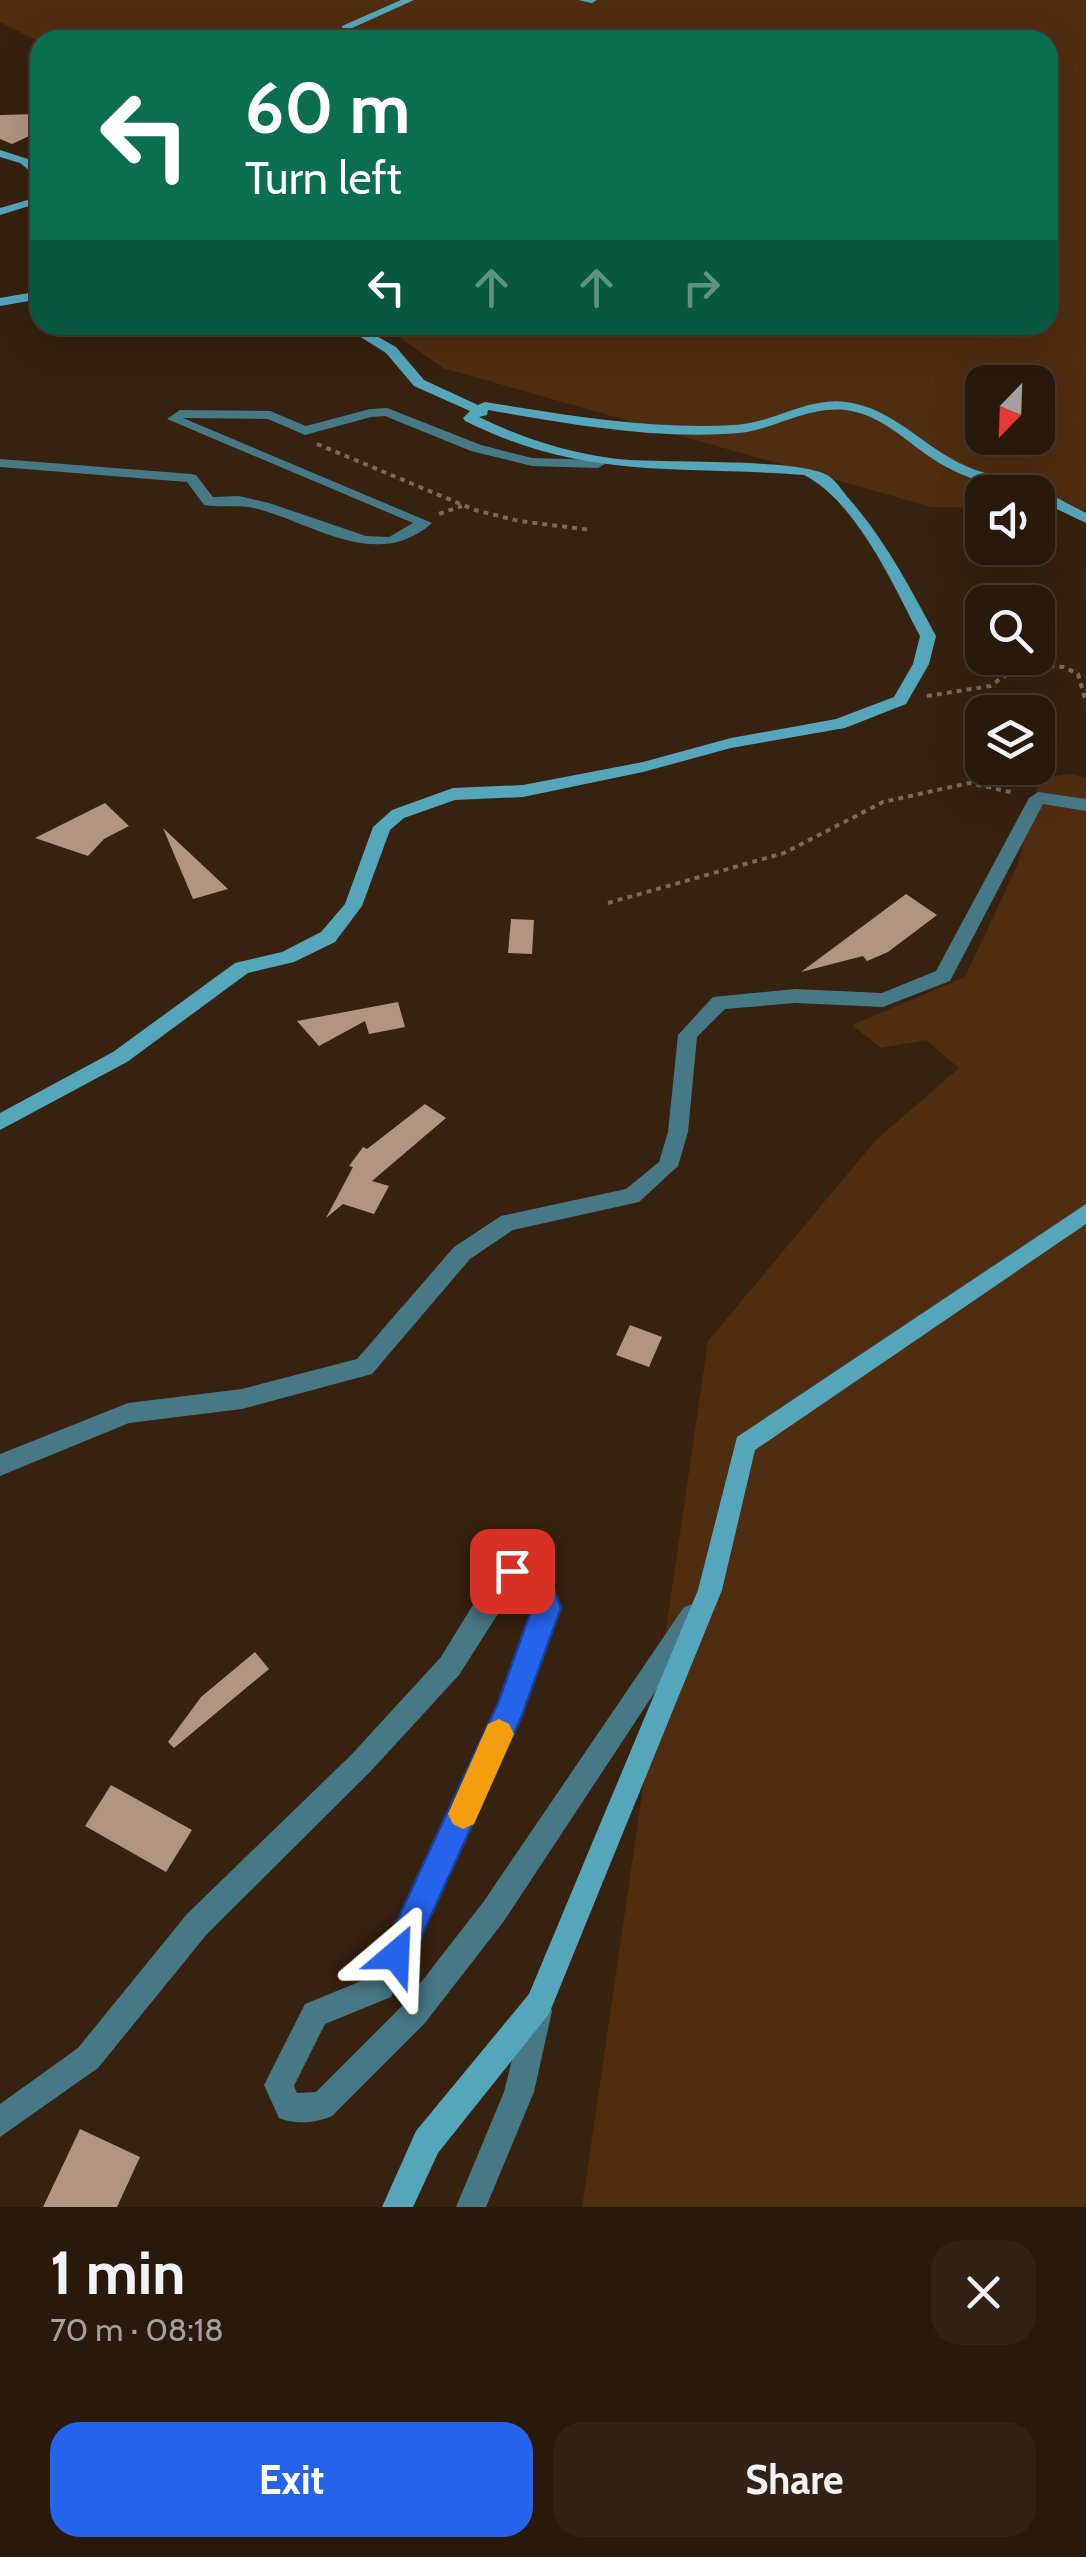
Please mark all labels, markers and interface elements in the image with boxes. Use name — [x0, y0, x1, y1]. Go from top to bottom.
text: 60 m — [245, 65, 410, 151]
icon: left — [80, 70, 210, 200]
text: Turn left — [245, 151, 402, 205]
icon: left — [359, 260, 414, 315]
icon: ahead — [464, 260, 519, 315]
icon: ahead — [569, 260, 624, 315]
icon: right — [674, 260, 729, 315]
north arrow — [965, 365, 1055, 455]
map controls — [965, 365, 1055, 785]
button: sound — [965, 475, 1055, 565]
button: search — [965, 585, 1055, 675]
button: layers — [965, 695, 1055, 785]
pin — [470, 1529, 555, 1614]
icon: arrive — [485, 1544, 540, 1599]
position arrow — [344, 1903, 448, 2007]
text: 1 min — [50, 2236, 185, 2309]
button: close — [931, 2240, 1036, 2345]
text: 70 m · 08:18 — [50, 2310, 224, 2349]
button: Exit — [50, 2422, 533, 2537]
button: Share — [553, 2422, 1036, 2537]

